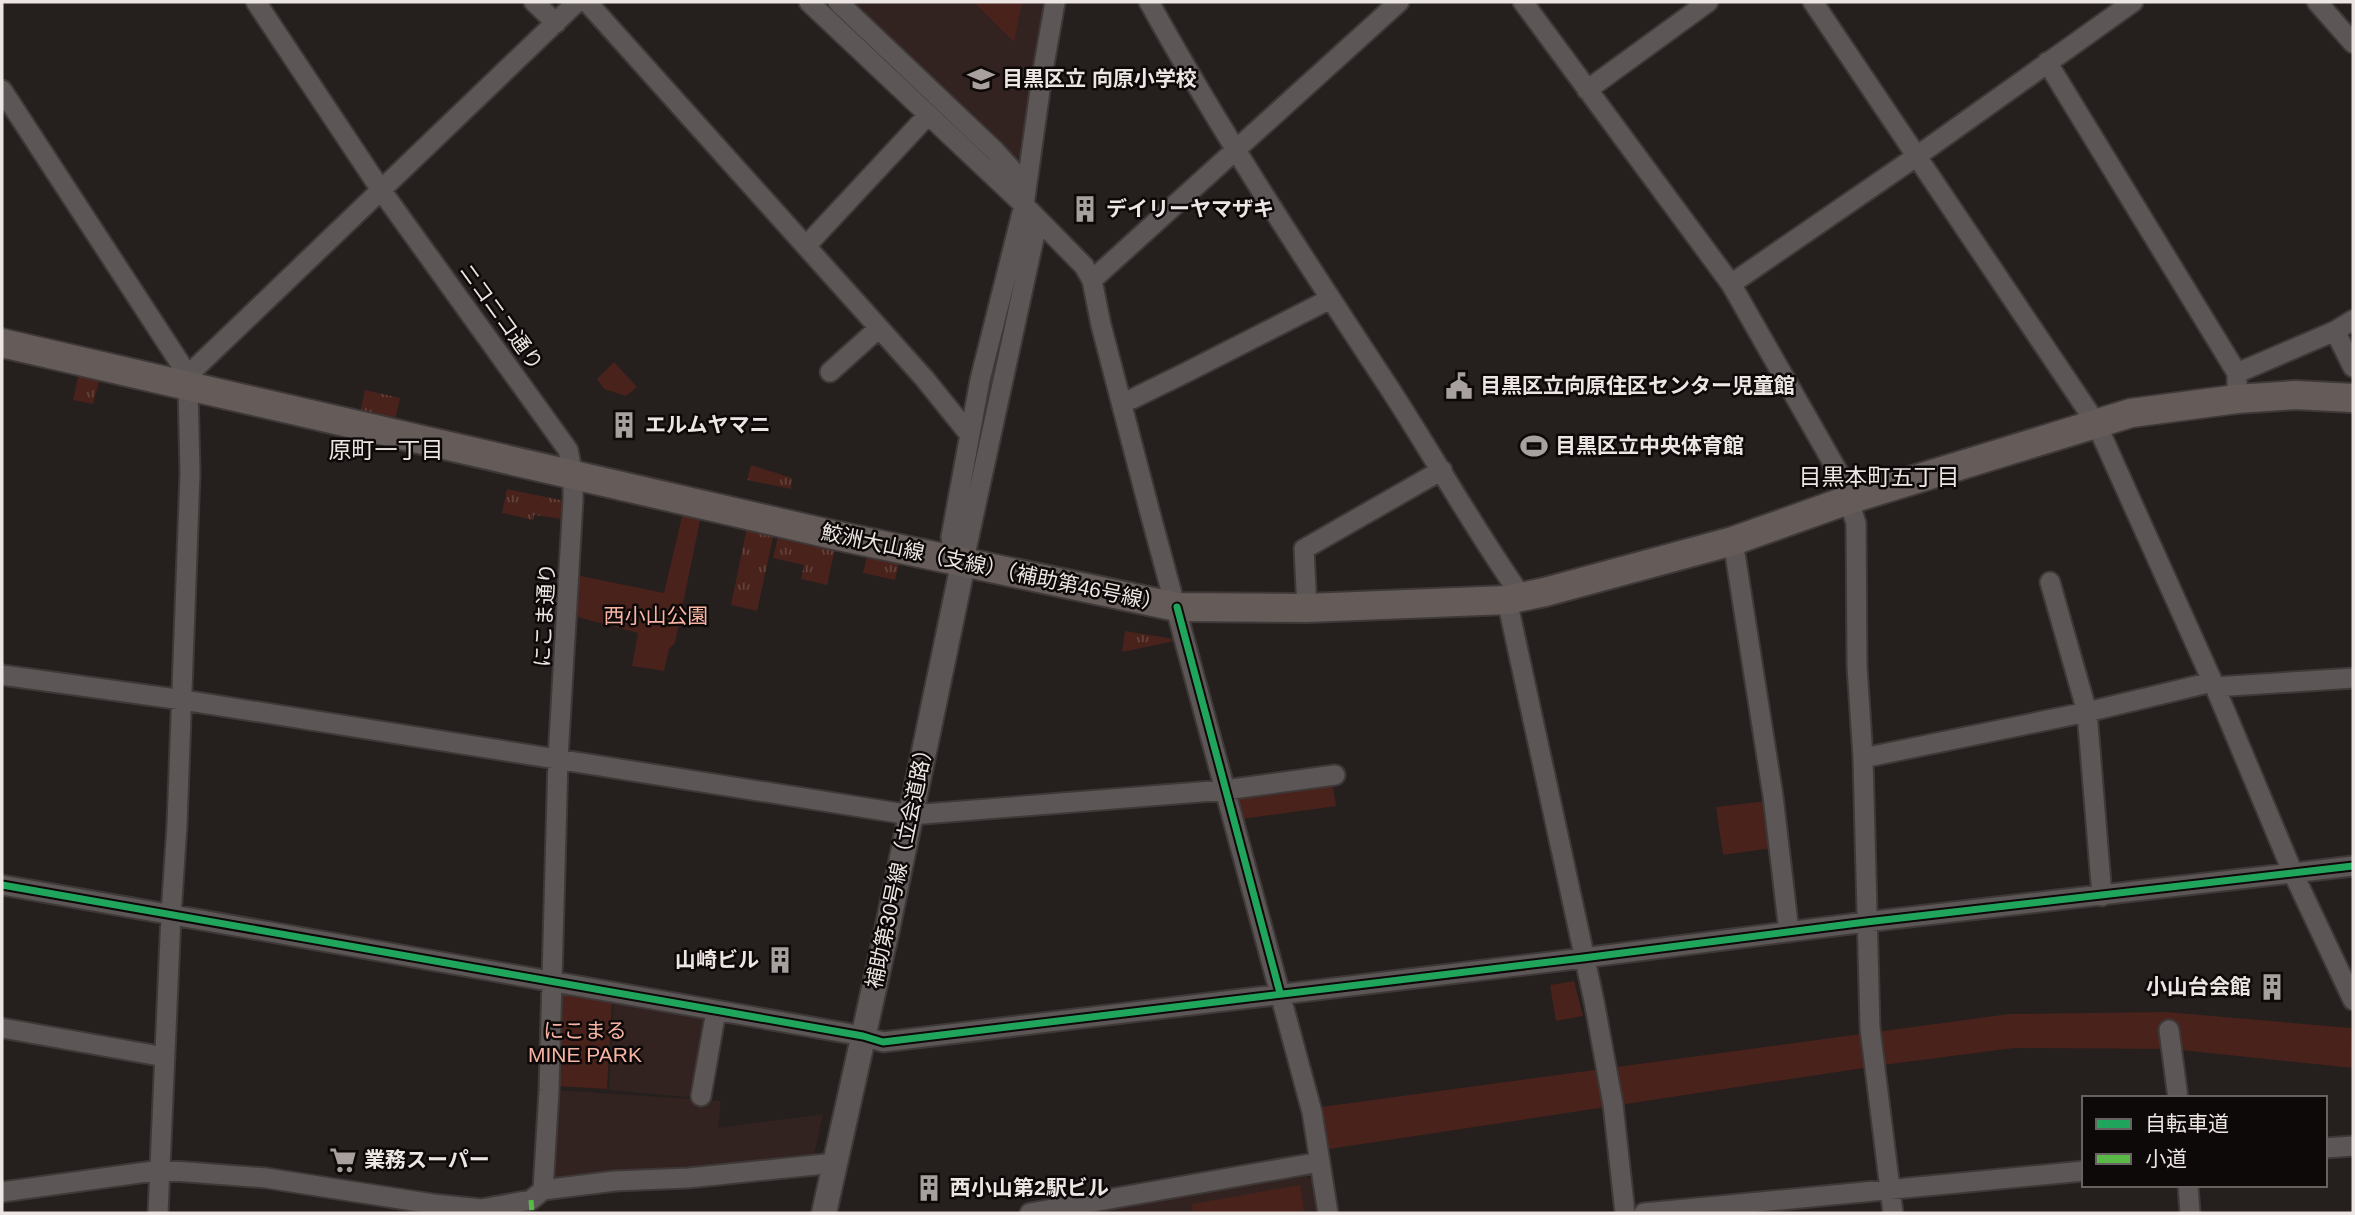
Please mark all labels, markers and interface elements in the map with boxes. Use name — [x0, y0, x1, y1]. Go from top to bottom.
school or university icon: 目黒区立 向原小学校 — [966, 64, 996, 94]
place label: 目黒区立 向原小学校 — [1002, 67, 1197, 90]
building icon: デイリーヤマザキ — [1070, 194, 1100, 224]
place label: デイリーヤマザキ — [1106, 197, 1274, 220]
street label: ニコニコ通り — [455, 259, 548, 374]
public building icon: 目黒区立向原住区センター児童館 — [1444, 371, 1474, 401]
place label: 目黒区立向原住区センター児童館 — [1480, 374, 1795, 397]
building icon: エルムヤマニ — [609, 410, 639, 440]
place label: エルムヤマニ — [645, 413, 771, 436]
sports icon: 目黒区立中央体育館 — [1519, 431, 1549, 461]
place label: 目黒区立中央体育館 — [1555, 434, 1744, 457]
district label: 原町一丁目 — [329, 437, 444, 463]
district label: 目黒本町五丁目 — [1799, 464, 1960, 490]
street label: 鮫洲大山線（支線）（補助第46号線） — [819, 520, 1165, 615]
street label: にこま通り — [530, 562, 559, 668]
park label: 西小山公園 — [604, 604, 709, 627]
street label: 補助第30号線（立会道路） — [862, 737, 937, 991]
building icon: 山崎ビル — [765, 945, 795, 975]
place label: 山崎ビル — [675, 948, 759, 971]
building icon: 小山台会館 — [2257, 972, 2287, 1002]
place label: 小山台会館 — [2146, 975, 2251, 998]
park label: にこまる MINE PARK — [528, 1019, 642, 1066]
legend — [2082, 1096, 2327, 1187]
text: 自転車道 — [2145, 1112, 2229, 1135]
supermarket icon: 業務スーパー — [328, 1145, 358, 1175]
text: 小道 — [2145, 1147, 2187, 1170]
place label: 業務スーパー — [364, 1148, 490, 1171]
building icon: 西小山第2駅ビル — [914, 1173, 944, 1203]
place label: 西小山第2駅ビル — [950, 1176, 1109, 1199]

